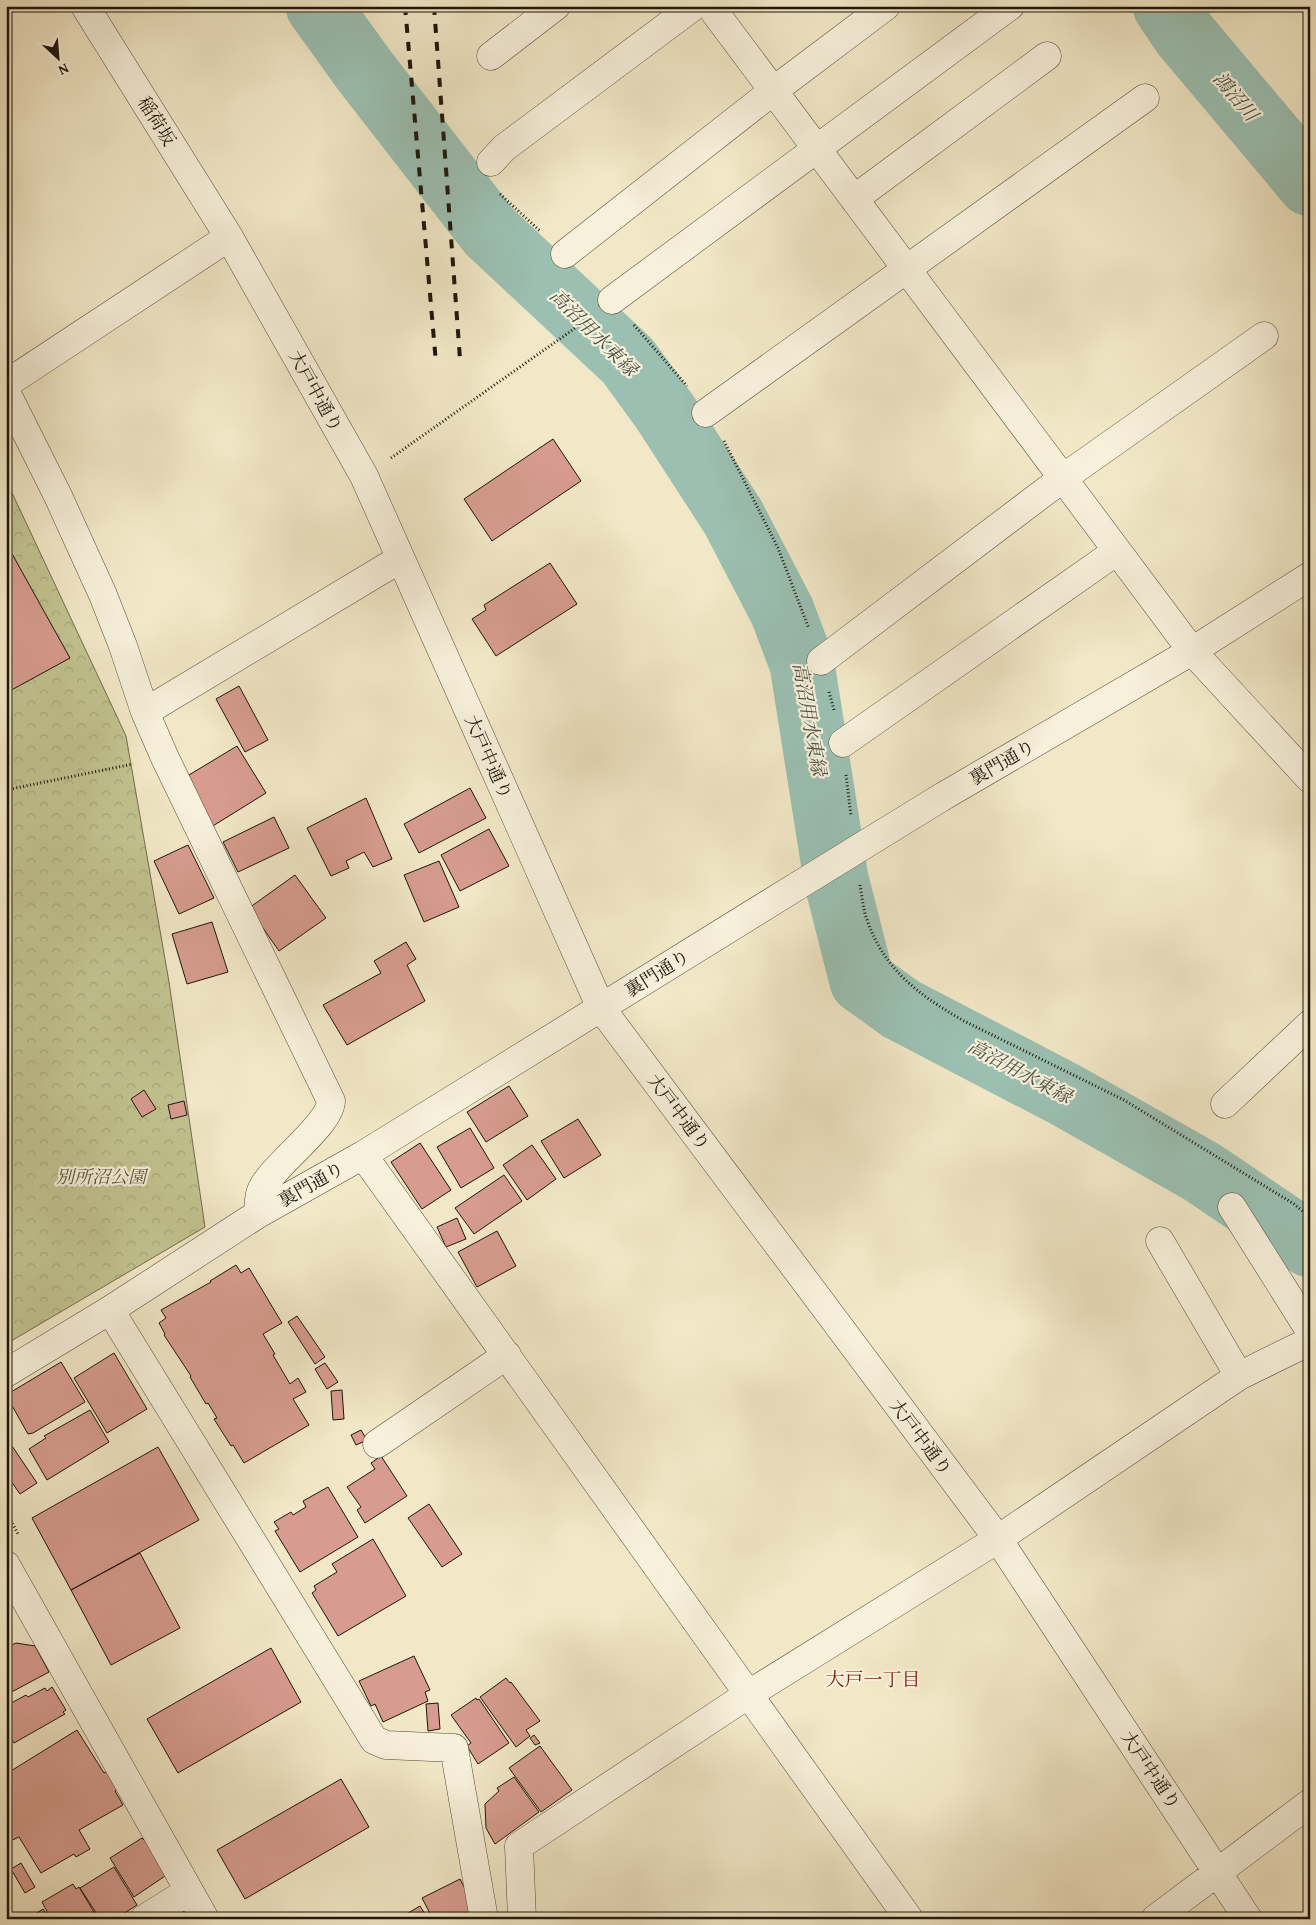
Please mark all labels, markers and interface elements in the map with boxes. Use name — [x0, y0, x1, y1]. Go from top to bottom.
north arrow — [32, 32, 82, 82]
text: N — [55, 59, 72, 81]
water label: 鴻沼川 — [1207, 65, 1266, 128]
street label: 稲荷坂 — [131, 91, 183, 151]
water label: 高沼用水東縁 — [544, 282, 646, 384]
street label: 大戸中通り — [282, 345, 350, 437]
water label: 高沼用水東縁 — [786, 660, 834, 780]
street label: 大戸中通り — [458, 710, 520, 804]
street label: 裏門通り — [964, 732, 1040, 792]
street label: 裏門通り — [619, 942, 695, 1004]
water label: 高沼用水東縁 — [963, 1032, 1079, 1111]
street label: 大戸中通り — [641, 1068, 717, 1156]
street label: 裏門通り — [273, 1154, 349, 1214]
park label: 別所沼公園 — [56, 1163, 149, 1190]
street label: 大戸中通り — [883, 1393, 959, 1481]
district label: 大戸一丁目 — [825, 1665, 921, 1693]
street label: 大戸中通り — [1115, 1725, 1187, 1815]

